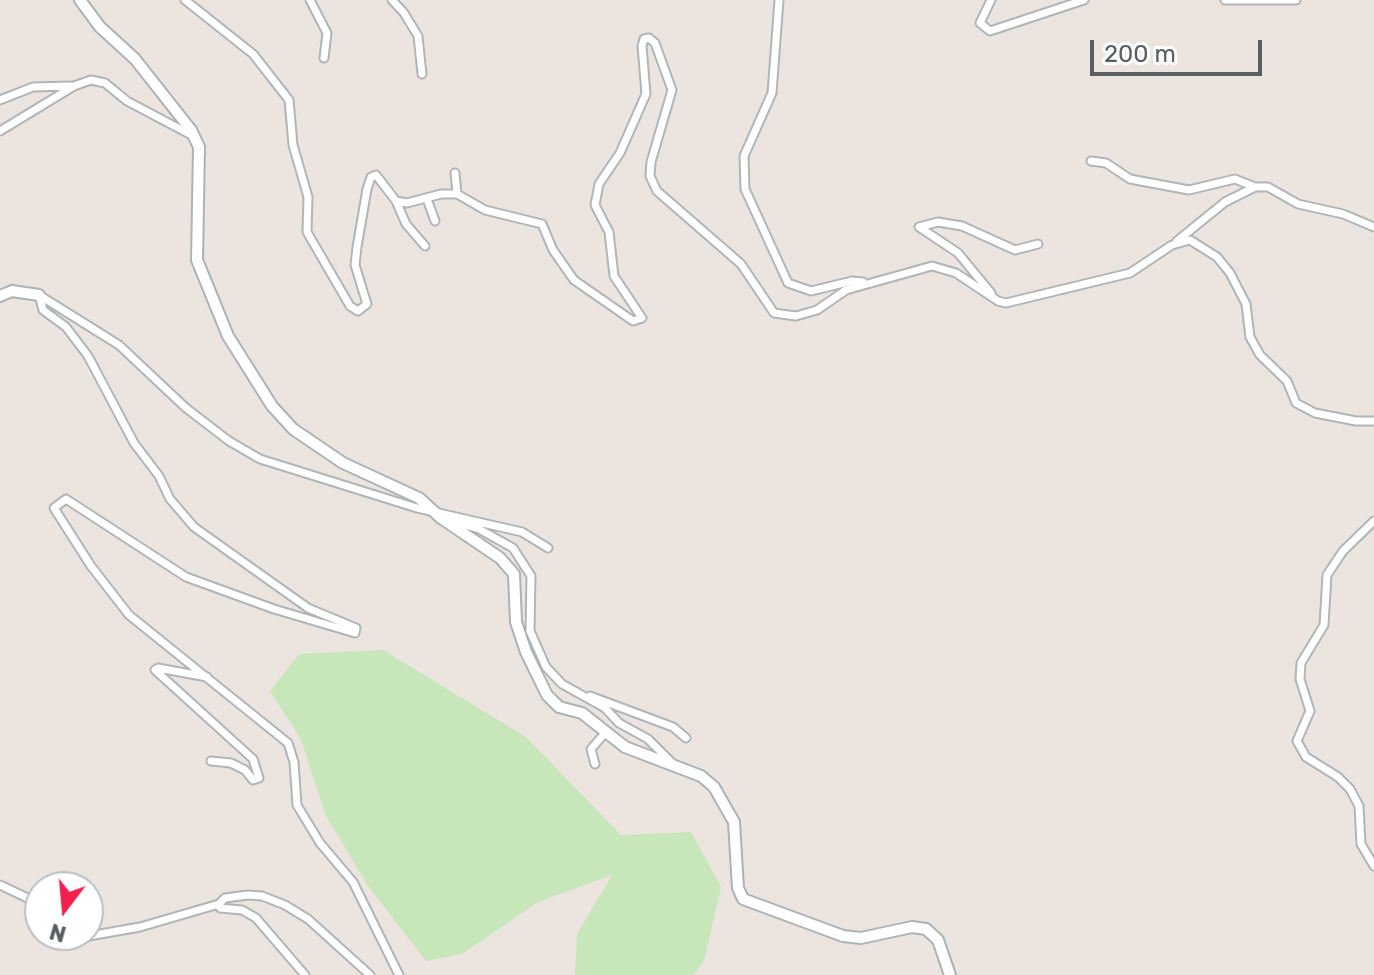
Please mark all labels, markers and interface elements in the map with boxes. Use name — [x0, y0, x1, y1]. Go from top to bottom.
scale bar — [1094, 24, 1266, 74]
text: 200 m — [1104, 40, 1176, 68]
north arrow — [24, 871, 104, 951]
text: N — [46, 917, 69, 948]

